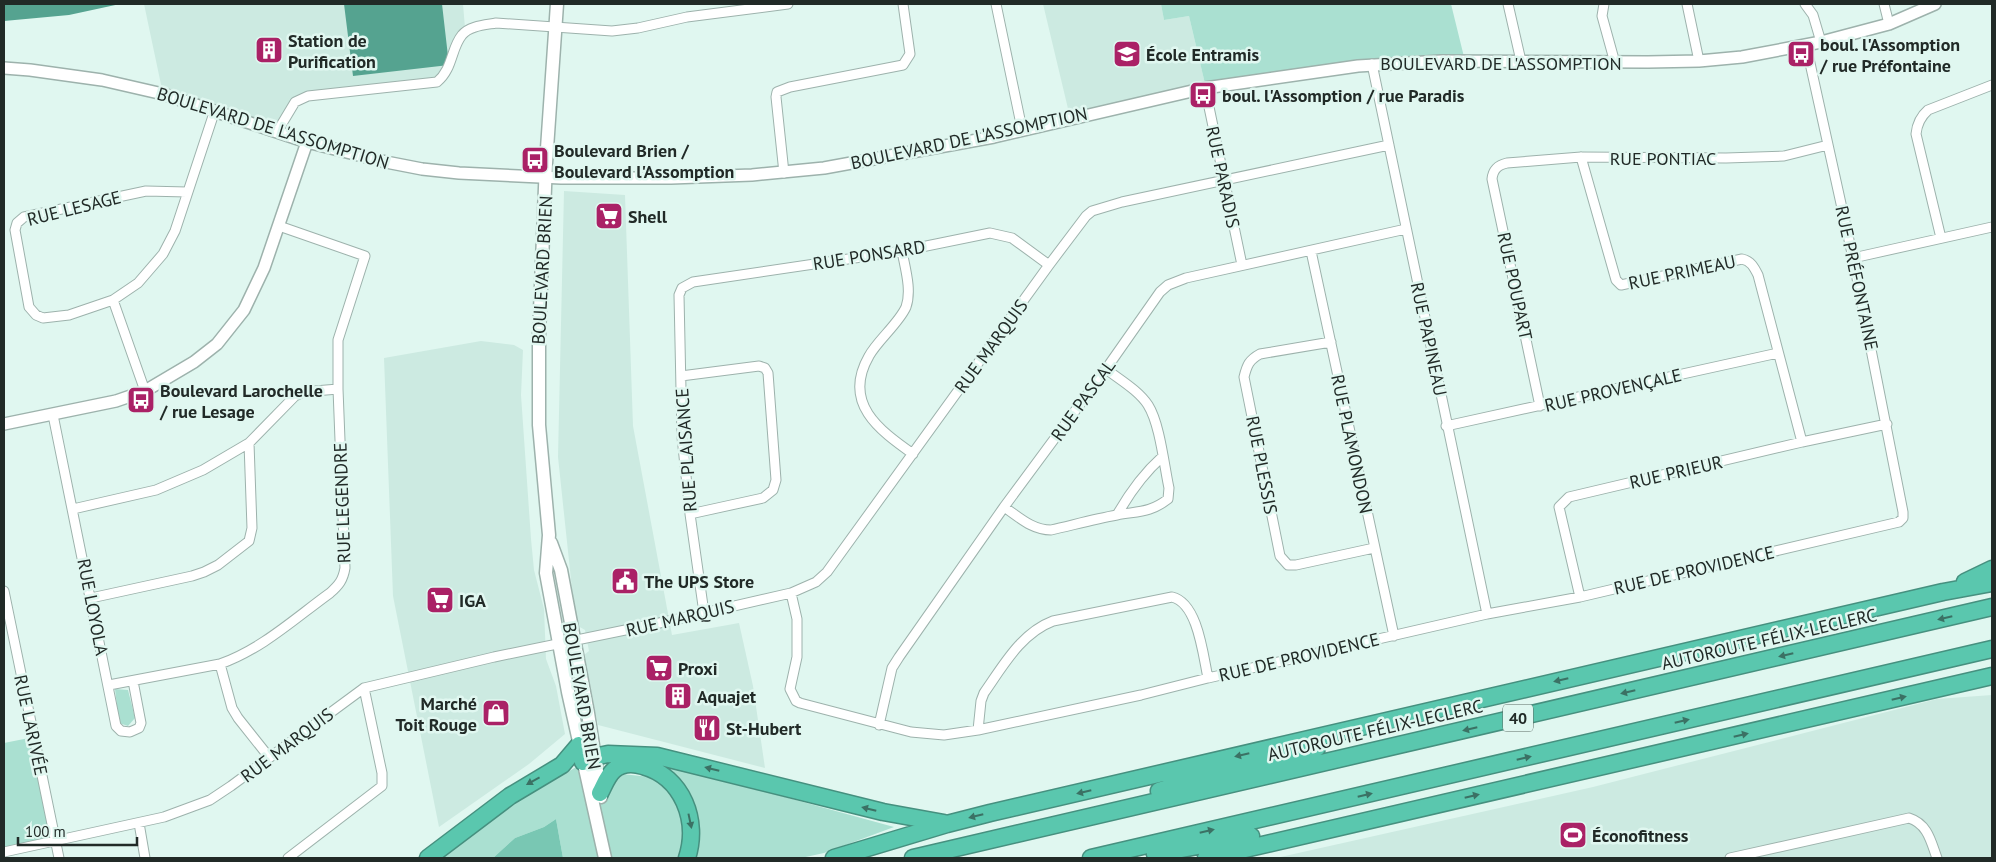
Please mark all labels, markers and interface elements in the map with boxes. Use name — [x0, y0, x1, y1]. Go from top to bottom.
place label: Station de Purification — [288, 29, 376, 73]
place label: boul. l'Assomption / rue Préfontaine — [1819, 33, 1960, 77]
building icon: Station de Purification — [254, 35, 284, 65]
school or university icon: École Entramis — [1112, 39, 1142, 69]
bus stop icon: boul. l'Assomption / rue Préfontaine — [1786, 39, 1816, 69]
place label: École Entramis — [1146, 43, 1260, 66]
street label: BOULEVARD DE L'ASSOMPTION — [1380, 52, 1622, 75]
bus stop icon: boul. l'Assomption / rue Paradis — [1188, 80, 1218, 110]
street label: BOULEVARD DE L'ASSOMPTION — [154, 82, 392, 174]
place label: boul. l'Assomption / rue Paradis — [1222, 84, 1465, 107]
street label: BOULEVARD DE L'ASSOMPTION — [849, 102, 1089, 174]
street label: RUE PARADIS — [1201, 124, 1245, 230]
place label: Boulevard Brien / Boulevard l'Assomption — [554, 139, 734, 183]
bus stop icon: Boulevard Brien / Boulevard l'Assomption — [520, 145, 550, 175]
street label: RUE PONTIAC — [1610, 147, 1716, 170]
street label: RUE LESAGE — [25, 185, 123, 231]
street label: BOULEVARD BRIEN — [527, 195, 557, 345]
supermarket icon: Shell — [594, 201, 624, 231]
street label: RUE PRÉFONTAINE — [1830, 204, 1884, 352]
place label: Shell — [628, 205, 668, 228]
street label: RUE POUPART — [1492, 230, 1538, 342]
street label: RUE PONSARD — [811, 235, 927, 275]
street label: RUE PRIMEAU — [1626, 249, 1738, 295]
street label: RUE PAPINEAU — [1406, 280, 1452, 398]
street label: RUE MARQUIS — [949, 295, 1033, 397]
street label: RUE PASCAL — [1046, 355, 1120, 445]
street label: RUE PROVENÇALE — [1542, 363, 1684, 417]
street label: RUE PLAMONDON — [1326, 372, 1378, 516]
place label: Boulevard Larochelle / rue Lesage — [159, 379, 323, 423]
bus stop icon: Boulevard Larochelle / rue Lesage — [126, 385, 156, 415]
street label: RUE PLAISANCE — [670, 387, 702, 513]
street label: RUE PLESSIS — [1241, 414, 1283, 516]
street label: RUE LEGENDRE — [328, 442, 356, 564]
street label: RUE PRIEUR — [1627, 450, 1725, 494]
street label: RUE DE PROVIDENCE — [1612, 540, 1776, 600]
street label: RUE LOYOLA — [72, 557, 114, 658]
public building icon: The UPS Store — [610, 566, 640, 596]
place label: The UPS Store — [644, 570, 754, 593]
supermarket icon: IGA — [425, 585, 455, 615]
place label: IGA — [459, 589, 486, 612]
street label: RUE MARQUIS — [624, 594, 736, 642]
street label: AUTOROUTE FÉLIX-LECLERC — [1659, 603, 1879, 675]
one-way arrow — [1937, 614, 1952, 622]
street label: BOULEVARD BRIEN — [558, 621, 606, 771]
street label: RUE DE PROVIDENCE — [1217, 627, 1381, 687]
one-way arrow — [1779, 651, 1794, 659]
supermarket icon: Proxi — [644, 653, 674, 683]
place label: Proxi — [678, 657, 718, 680]
street label: RUE LARIVÉE — [9, 673, 53, 777]
one-way arrow — [1554, 676, 1569, 684]
building icon: Aquajet — [663, 681, 693, 711]
place label: Aquajet — [697, 685, 757, 708]
one-way arrow — [1621, 688, 1636, 696]
place label: Marché Toit Rouge — [396, 692, 477, 736]
street label: AUTOROUTE FÉLIX-LECLERC — [1265, 694, 1485, 766]
one-way arrow — [1891, 694, 1906, 702]
shop icon: Marché Toit Rouge — [481, 698, 511, 728]
street label: RUE MARQUIS — [236, 703, 338, 787]
road number: 40 — [1503, 704, 1533, 731]
restaurant icon: St-Hubert — [692, 713, 722, 743]
place label: St-Hubert — [726, 717, 802, 740]
one-way arrow — [1674, 717, 1689, 725]
one-way arrow — [1462, 725, 1477, 733]
one-way arrow — [1733, 731, 1748, 739]
one-way arrow — [1234, 751, 1249, 759]
one-way arrow — [1516, 754, 1531, 762]
one-way arrow — [704, 765, 719, 773]
one-way arrow — [525, 777, 540, 785]
one-way arrow — [1076, 788, 1091, 796]
one-way arrow — [1358, 791, 1373, 799]
one-way arrow — [1465, 792, 1480, 800]
one-way arrow — [862, 805, 877, 813]
one-way arrow — [969, 812, 984, 820]
scale bar — [18, 814, 136, 846]
one-way arrow — [686, 814, 694, 829]
sports icon: Éconofitness — [1558, 820, 1588, 850]
text: 100 m — [25, 822, 66, 841]
place label: Éconofitness — [1592, 824, 1689, 847]
one-way arrow — [1199, 827, 1215, 835]

